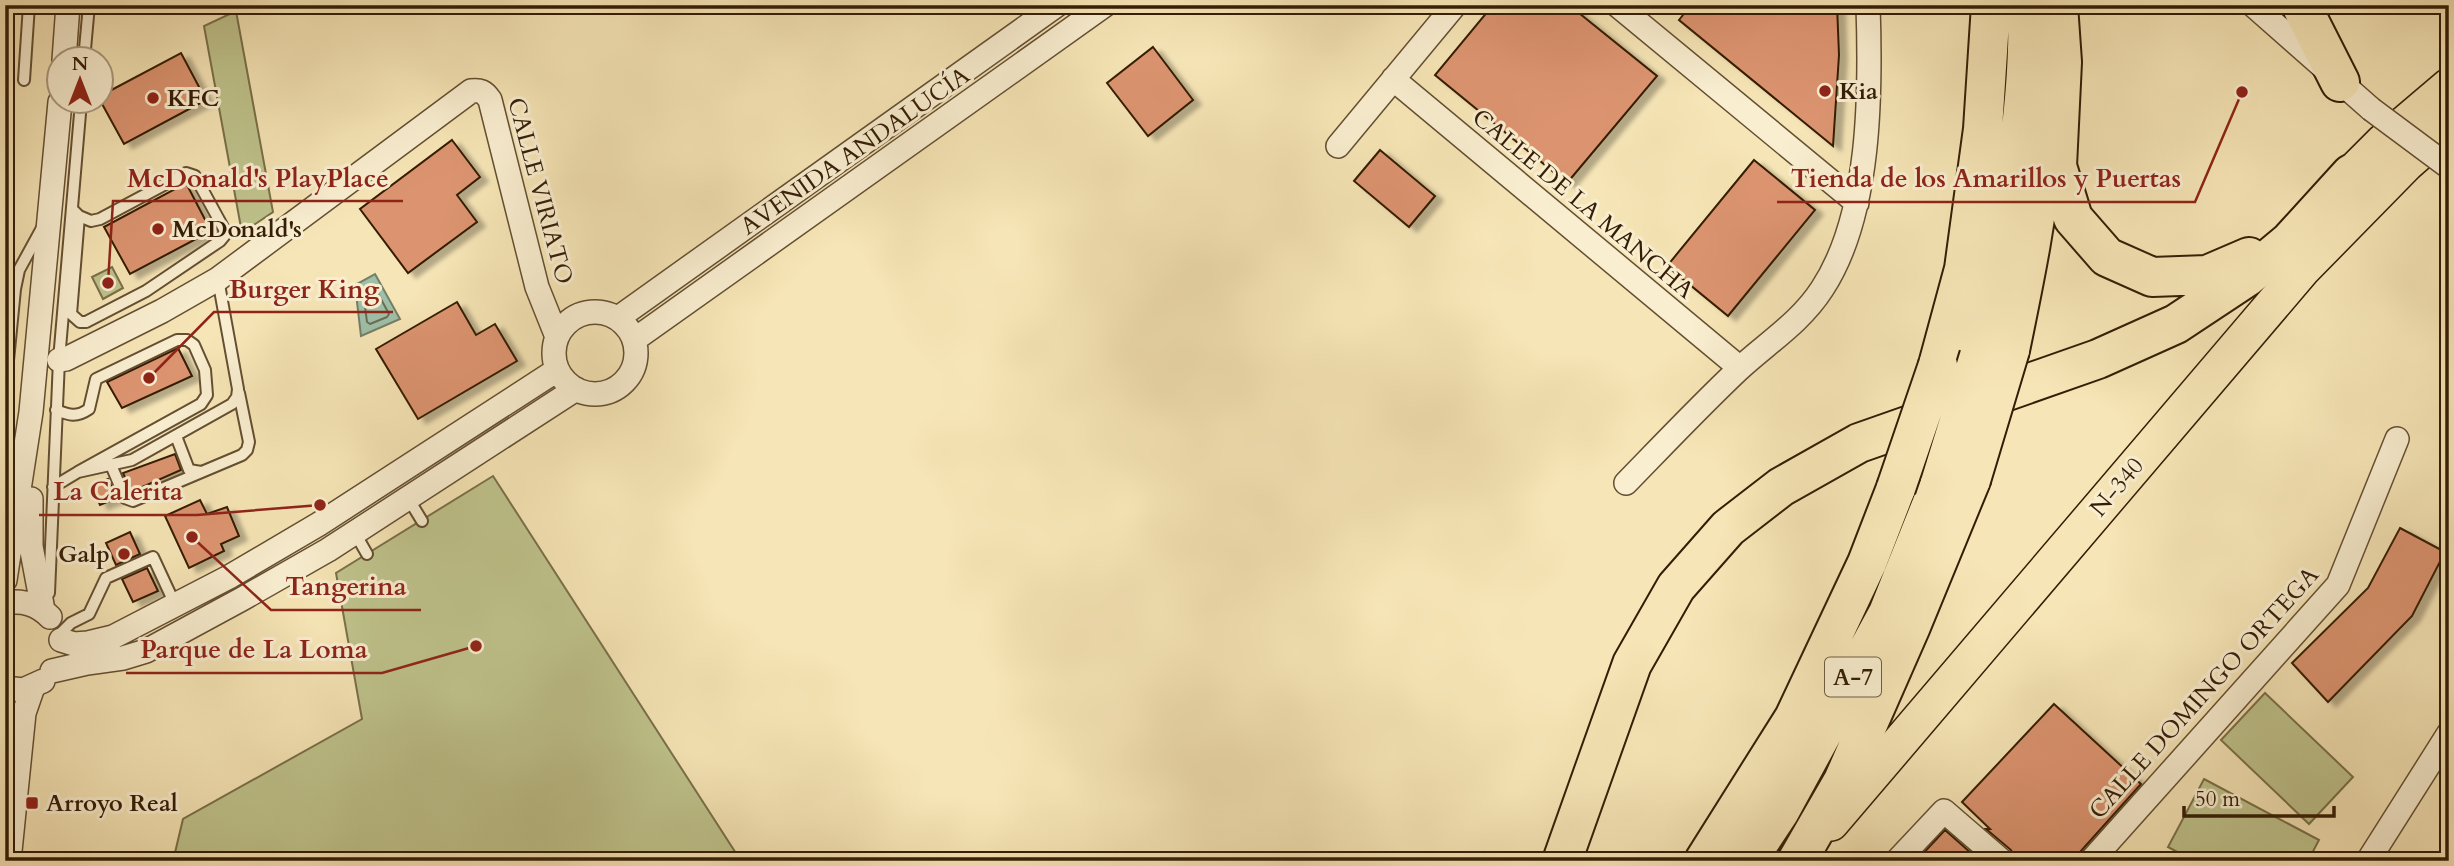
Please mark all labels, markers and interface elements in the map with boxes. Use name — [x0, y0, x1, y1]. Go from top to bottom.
north arrow — [46, 46, 116, 116]
text: N — [72, 51, 89, 77]
street label: AVENIDA ANDALUCÍA — [734, 59, 977, 243]
place label: Kia — [1839, 75, 1878, 108]
place label: KFC — [167, 82, 219, 115]
marker: Kia — [1817, 83, 1833, 99]
marker: KFC — [145, 90, 161, 106]
street label: CALLE VIRIATO — [499, 94, 581, 288]
street label: CALLE DE LA MANCHA — [1465, 101, 1702, 307]
callout: McDonald's PlayPlace — [113, 154, 403, 201]
callout: Tienda de los Amarillos y Puertas — [1777, 155, 2195, 202]
text: McDonald's PlayPlace — [127, 161, 389, 196]
text: Tienda de los Amarillos y Puertas — [1791, 161, 2181, 196]
place label: McDonald's — [172, 213, 302, 246]
marker: McDonald's — [150, 221, 166, 237]
callout: Burger King — [214, 265, 393, 312]
text: Burger King — [229, 272, 380, 307]
street label: N-340 — [2082, 450, 2152, 524]
callout: La Calerita — [39, 468, 197, 515]
text: La Calerita — [53, 474, 183, 509]
place label: Galp — [58, 538, 110, 571]
marker: Galp — [116, 546, 132, 562]
street label: CALLE DOMINGO ORTEGA — [2082, 559, 2327, 826]
callout: Tangerina — [271, 563, 421, 610]
text: Tangerina — [285, 569, 407, 604]
callout: Parque de La Loma — [126, 626, 382, 673]
text: Parque de La Loma — [140, 632, 368, 667]
road number: A-7 — [1825, 657, 1881, 696]
scale bar — [2184, 775, 2335, 819]
text: 50 m — [2195, 785, 2240, 814]
place label: Arroyo Real — [46, 787, 178, 820]
marker: Arroyo Real — [24, 795, 40, 811]

